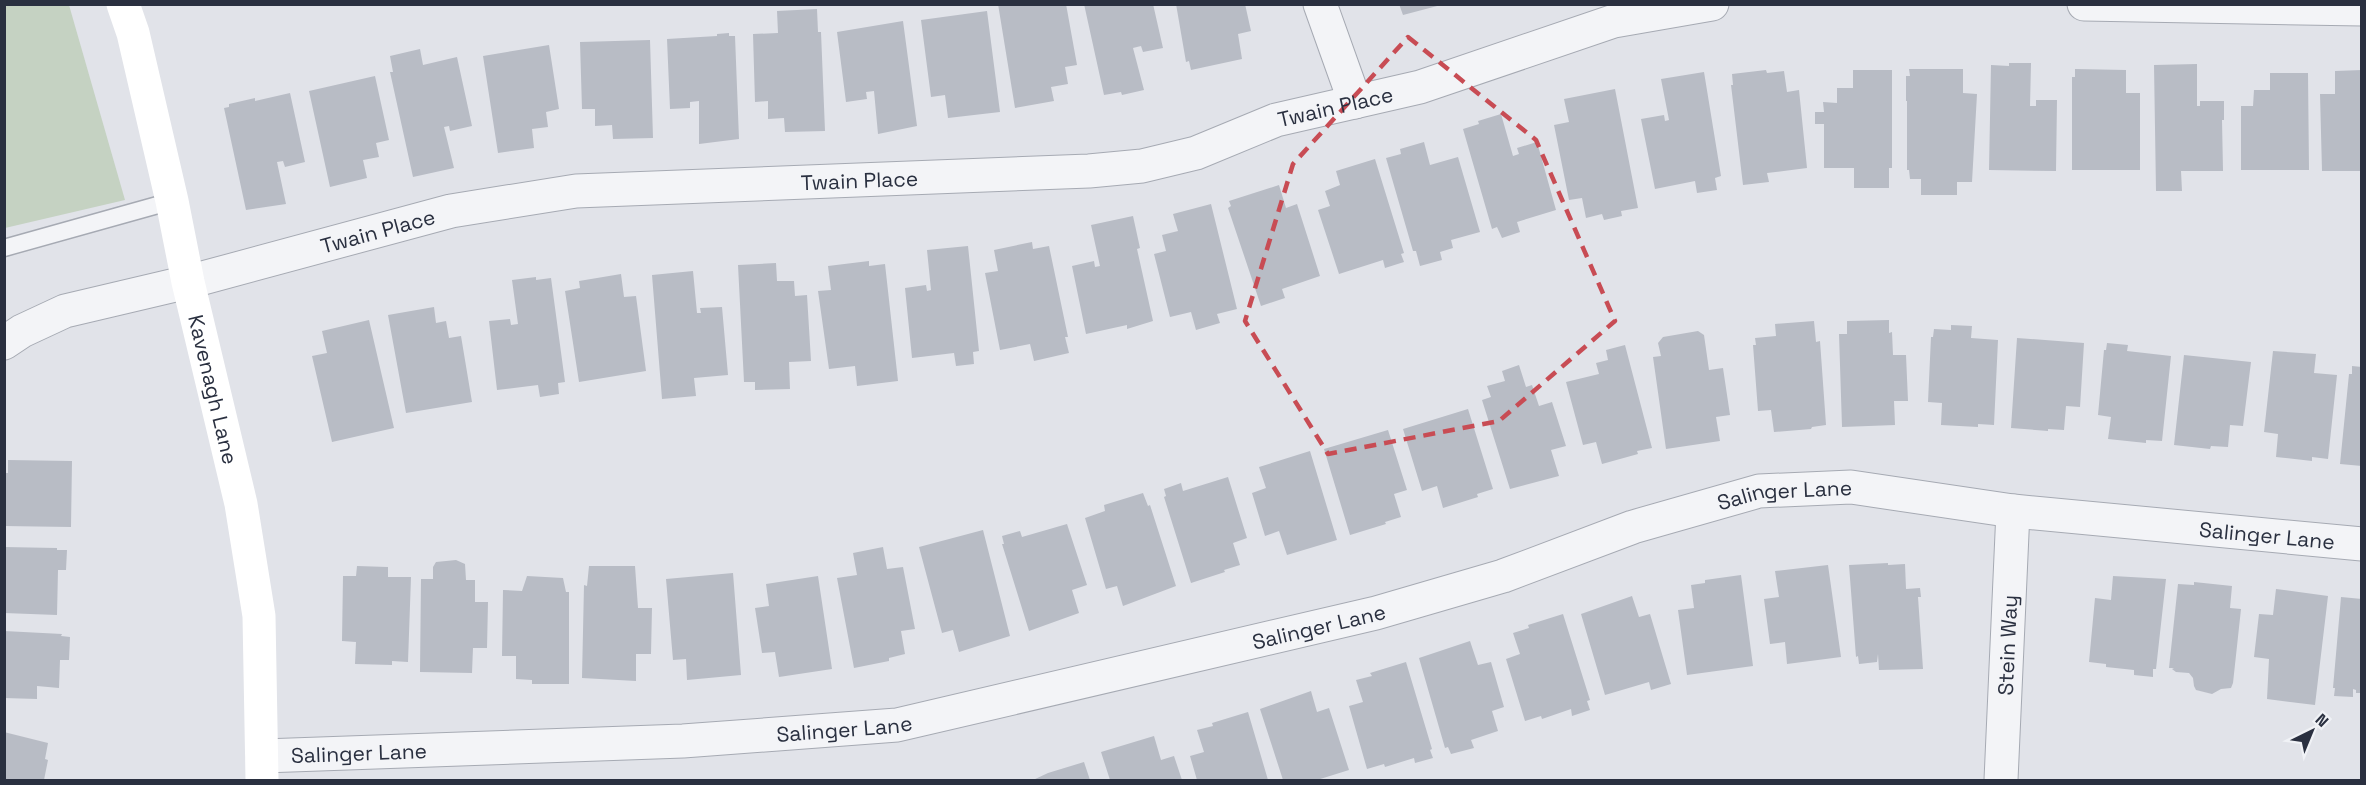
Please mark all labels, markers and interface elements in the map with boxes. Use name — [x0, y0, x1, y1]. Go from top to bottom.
street label: Twain Place — [1275, 80, 1396, 133]
street label: Twain Place — [800, 164, 919, 196]
street label: Twain Place — [318, 202, 438, 259]
street label: Kavenagh Lane — [183, 312, 245, 467]
street label: Salinger Lane — [1714, 473, 1853, 516]
street label: Salinger Lane — [2198, 515, 2336, 555]
street label: Stein Way — [1991, 594, 2023, 696]
street label: Salinger Lane — [1249, 597, 1389, 655]
north arrow — [2282, 701, 2342, 761]
street label: Salinger Lane — [775, 708, 915, 747]
text: N — [2311, 709, 2333, 732]
street label: Salinger Lane — [290, 737, 428, 768]

